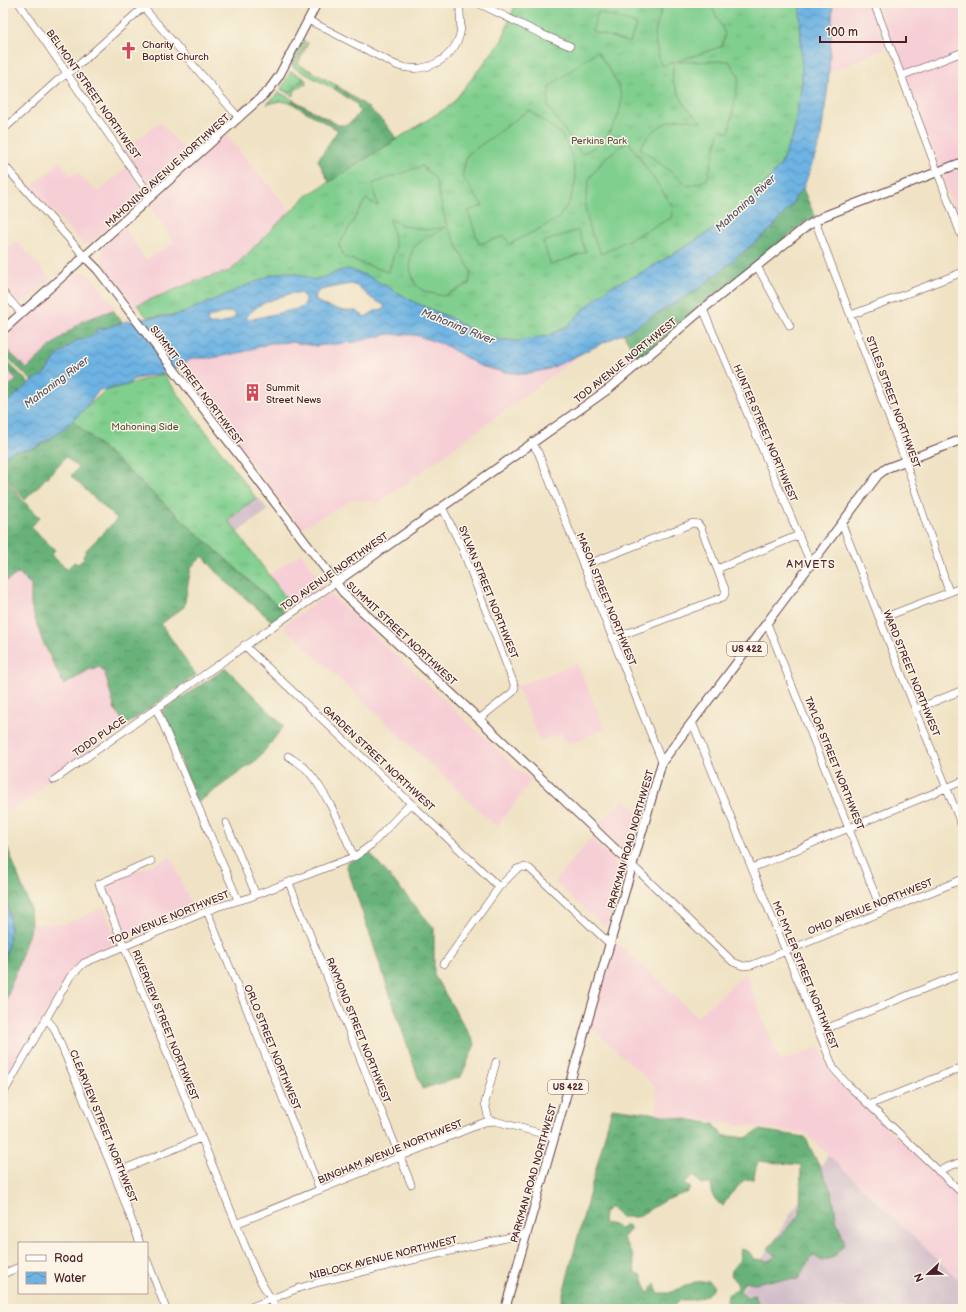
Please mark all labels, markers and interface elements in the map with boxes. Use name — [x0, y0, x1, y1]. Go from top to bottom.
scale bar — [820, 18, 906, 44]
text: 100 m — [826, 25, 858, 40]
street label: BELMONT STREET NORTHWEST — [44, 27, 143, 162]
place label: Charity Baptist Church — [142, 39, 209, 63]
church icon: Charity Baptist Church — [119, 40, 139, 60]
street label: MAHONING AVENUE NORTHWEST — [103, 112, 232, 230]
park label: Perkins Park — [571, 135, 627, 147]
water label: Mahoning River — [713, 171, 779, 235]
water label: Mahoning River — [419, 306, 497, 347]
street label: TOD AVENUE NORTHWEST — [572, 316, 679, 406]
street label: SUMMIT STREET NORTHWEST — [147, 324, 245, 448]
street label: STILES STREET NORTHWEST — [863, 335, 923, 470]
water label: Mahoning River — [21, 353, 92, 411]
street label: HUNTER STREET NORTHWEST — [731, 363, 800, 504]
place label: Summit Street News — [266, 382, 321, 406]
building icon: Summit Street News — [243, 383, 263, 403]
park label: Mahoning Side — [111, 421, 179, 433]
street label: SYLVAN STREET NORTHWEST — [456, 524, 520, 661]
street label: TOD AVENUE NORTHWEST — [279, 530, 391, 614]
street label: MASON STREET NORTHWEST — [574, 531, 638, 668]
district label: AMVETS — [786, 558, 836, 571]
street label: SUMMIT STREET NORTHWEST — [344, 579, 459, 688]
street label: WARD STREET NORTHWEST — [880, 608, 942, 738]
road number: US 422 — [727, 642, 767, 656]
street label: TAYLOR STREET NORTHWEST — [802, 695, 866, 832]
street label: GARDEN STREET NORTHWEST — [320, 704, 437, 814]
street label: TODD PLACE — [71, 714, 129, 759]
street label: PARKMAN ROAD NORTHWEST — [605, 768, 657, 910]
street label: OHIO AVENUE NORTHWEST — [806, 876, 935, 938]
street label: TOD AVENUE NORTHWEST — [108, 888, 231, 948]
street label: MC MYLER STREET NORTHWEST — [770, 899, 840, 1051]
street label: RIVERVIEW STREET NORTHWEST — [129, 948, 201, 1103]
street label: RAYMOND STREET NORTHWEST — [323, 956, 393, 1105]
street label: ORLO STREET NORTHWEST — [241, 983, 303, 1112]
street label: CLEARVIEW STREET NORTHWEST — [67, 1048, 139, 1205]
road number: US 422 — [548, 1080, 588, 1094]
street label: PARKMAN ROAD NORTHWEST — [508, 1102, 560, 1244]
street label: BINGHAM AVENUE NORTHWEST — [316, 1117, 465, 1187]
street label: NIBLOCK AVENUE NORTHWEST — [308, 1234, 458, 1282]
legend — [18, 1242, 148, 1294]
text: Road — [54, 1251, 83, 1266]
north arrow — [908, 1254, 948, 1294]
text: Water — [54, 1271, 86, 1286]
text: N — [912, 1271, 927, 1284]

